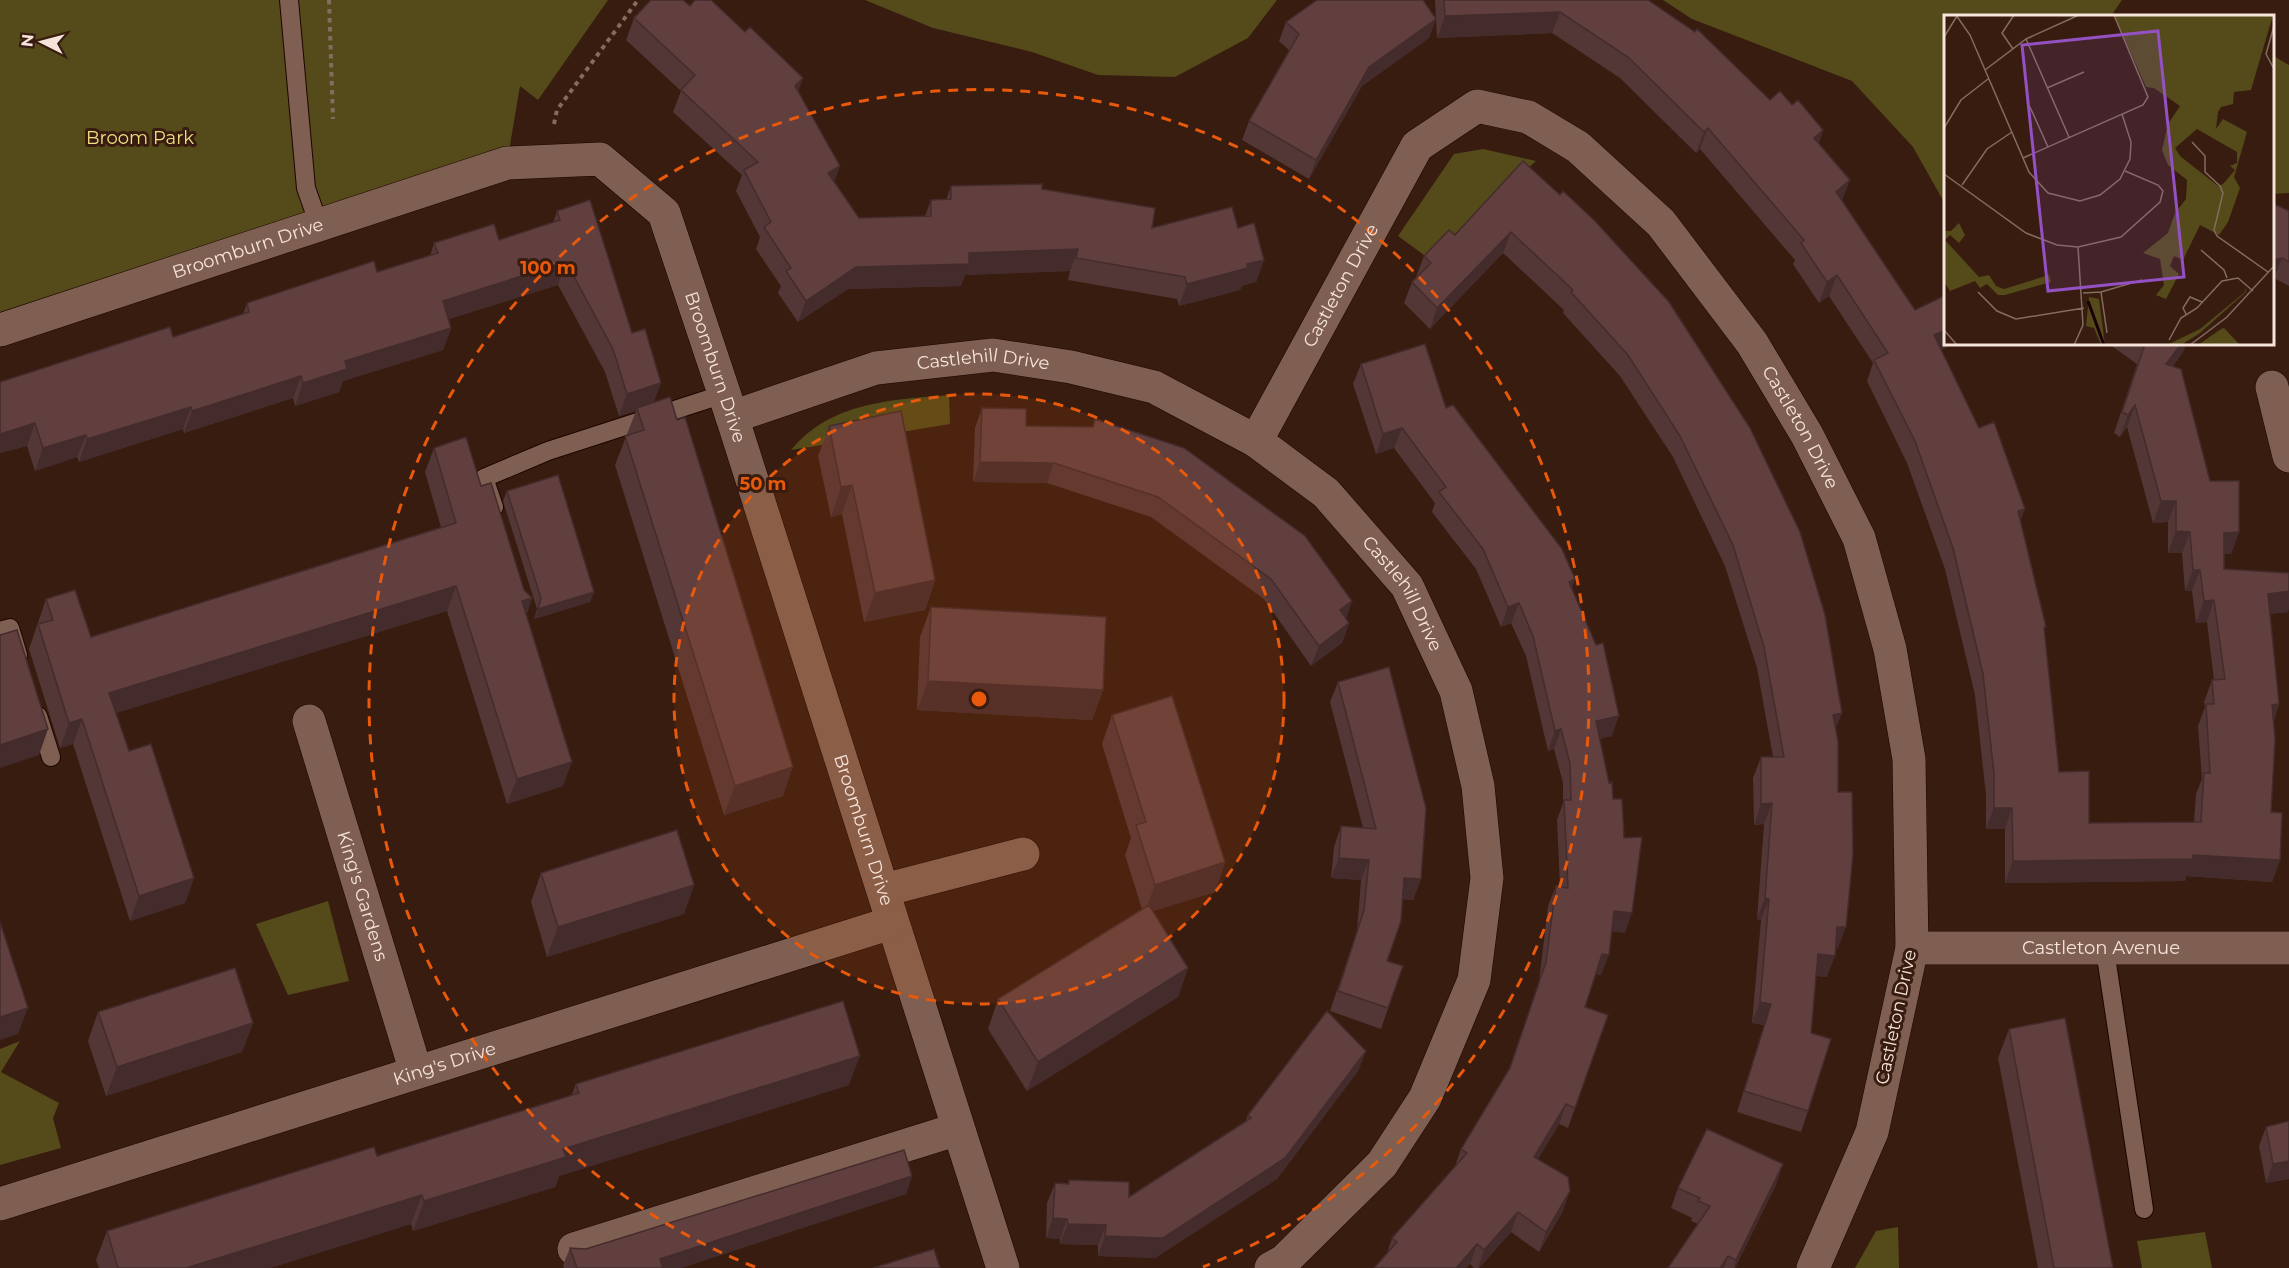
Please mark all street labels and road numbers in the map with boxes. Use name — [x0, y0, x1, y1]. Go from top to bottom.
street label: Broomburn Drive — [170, 213, 326, 283]
street label: Castleton Drive — [1298, 220, 1383, 351]
street label: Broomburn Drive — [680, 289, 750, 445]
street label: Castlehill Drive — [916, 344, 1051, 375]
street label: Castleton Drive — [1757, 362, 1843, 492]
street label: Castlehill Drive — [1357, 531, 1447, 655]
street label: Broomburn Drive — [829, 751, 898, 909]
street label: King's Gardens — [332, 828, 393, 964]
street label: Castleton Avenue — [2022, 937, 2180, 959]
street label: Castleton Drive — [1871, 947, 1921, 1086]
street label: King's Drive — [390, 1037, 499, 1090]

